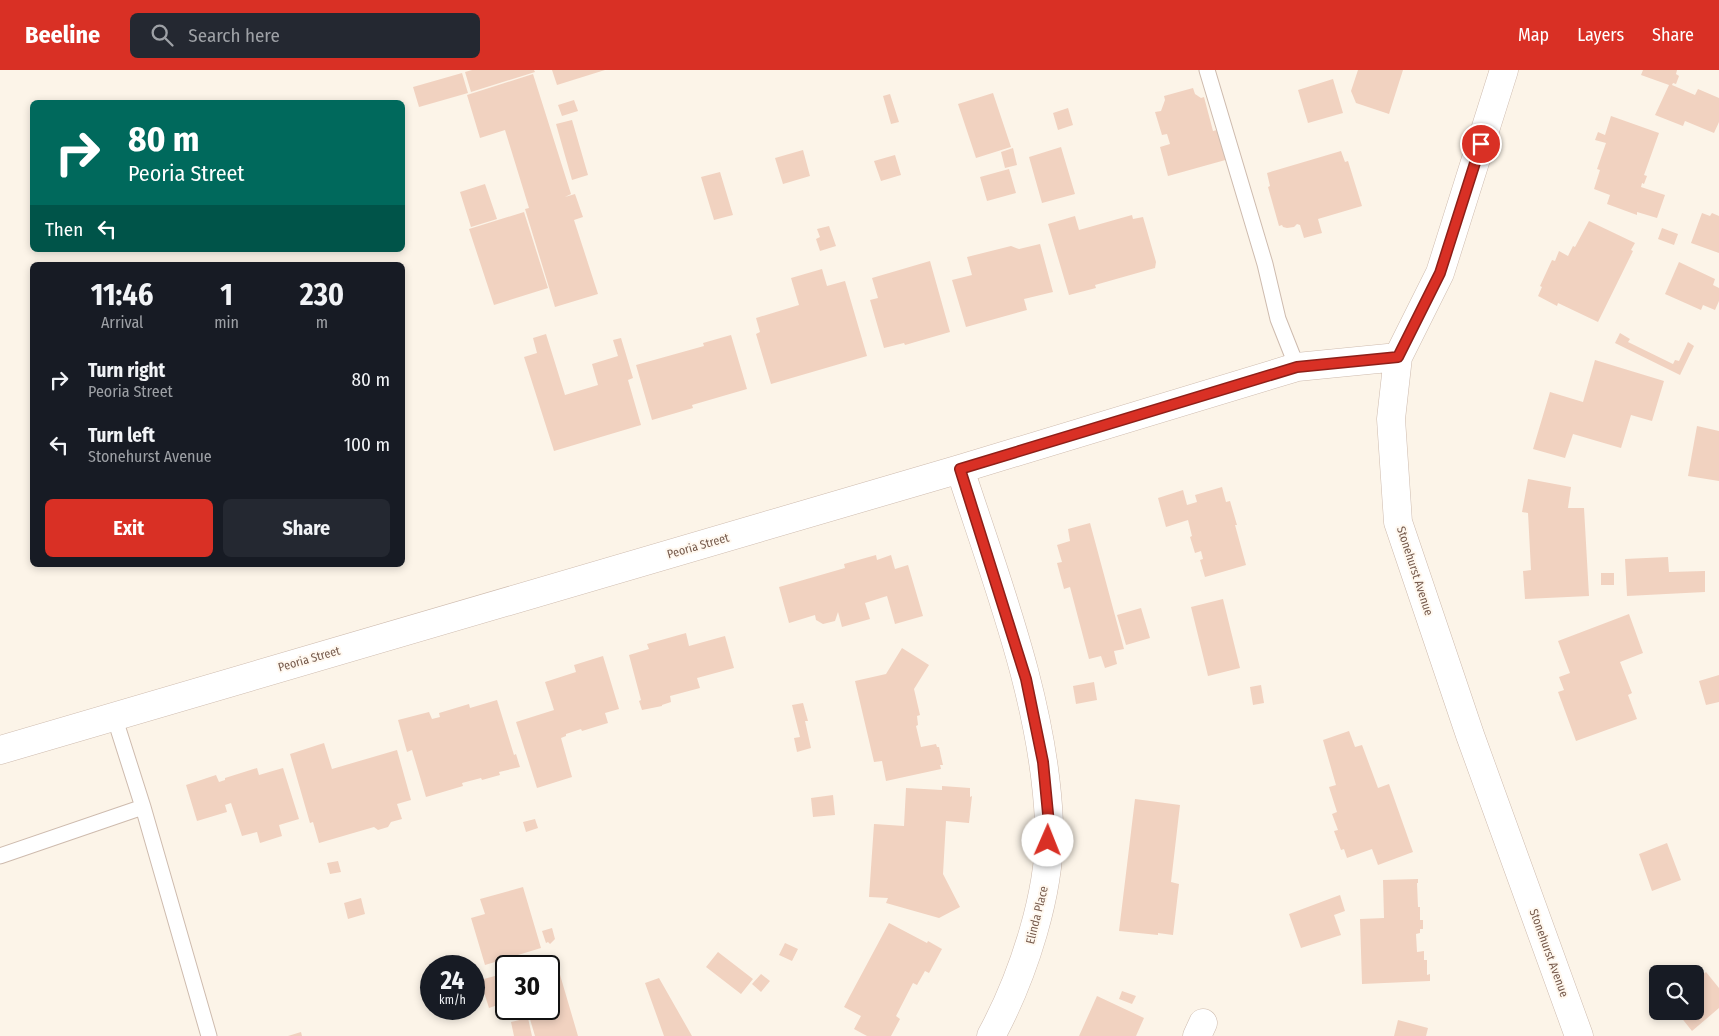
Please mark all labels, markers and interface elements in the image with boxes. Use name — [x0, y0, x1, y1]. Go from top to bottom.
search box — [130, 13, 480, 58]
text: Beeline — [25, 21, 100, 49]
icon: search — [148, 21, 176, 49]
text: Search here — [188, 24, 280, 47]
text: Map — [1518, 24, 1549, 46]
text: Layers — [1577, 24, 1624, 46]
text: Share — [1652, 24, 1694, 46]
text: 80 m — [128, 118, 200, 160]
icon: right — [45, 120, 110, 185]
pin — [1460, 123, 1502, 165]
icon: arrive — [1467, 130, 1495, 158]
text: Peoria Street — [128, 160, 245, 187]
icon: left — [93, 215, 121, 243]
text: Then — [45, 218, 83, 241]
text: 11:46 — [91, 277, 153, 313]
text: 1 — [220, 277, 233, 313]
text: 230 — [300, 277, 344, 313]
text: Arrival — [101, 313, 143, 332]
text: min — [214, 313, 239, 332]
text: m — [316, 313, 328, 332]
text: Turn right — [88, 359, 165, 382]
icon: right — [45, 366, 73, 394]
text: 80 m — [352, 368, 390, 391]
text: Peoria Street — [88, 382, 173, 401]
text: Turn left — [88, 424, 155, 447]
icon: left — [45, 431, 73, 459]
text: 100 m — [344, 433, 390, 456]
text: Stonehurst Avenue — [88, 447, 212, 466]
button: Exit — [45, 499, 213, 557]
button: Share — [223, 499, 390, 557]
street label: Stonehurst Avenue — [1394, 525, 1436, 617]
street label: Peoria Street — [666, 530, 731, 561]
street label: Peoria Street — [277, 643, 342, 674]
position arrow — [1021, 814, 1073, 866]
street label: Elinda Place — [1023, 885, 1051, 945]
street label: Stonehurst Avenue — [1527, 907, 1571, 999]
speed limit sign: 30 — [495, 955, 560, 1020]
map controls — [1649, 965, 1704, 1020]
button: search — [1649, 965, 1704, 1020]
text: 24 — [441, 966, 464, 996]
text: km/h — [439, 993, 466, 1007]

